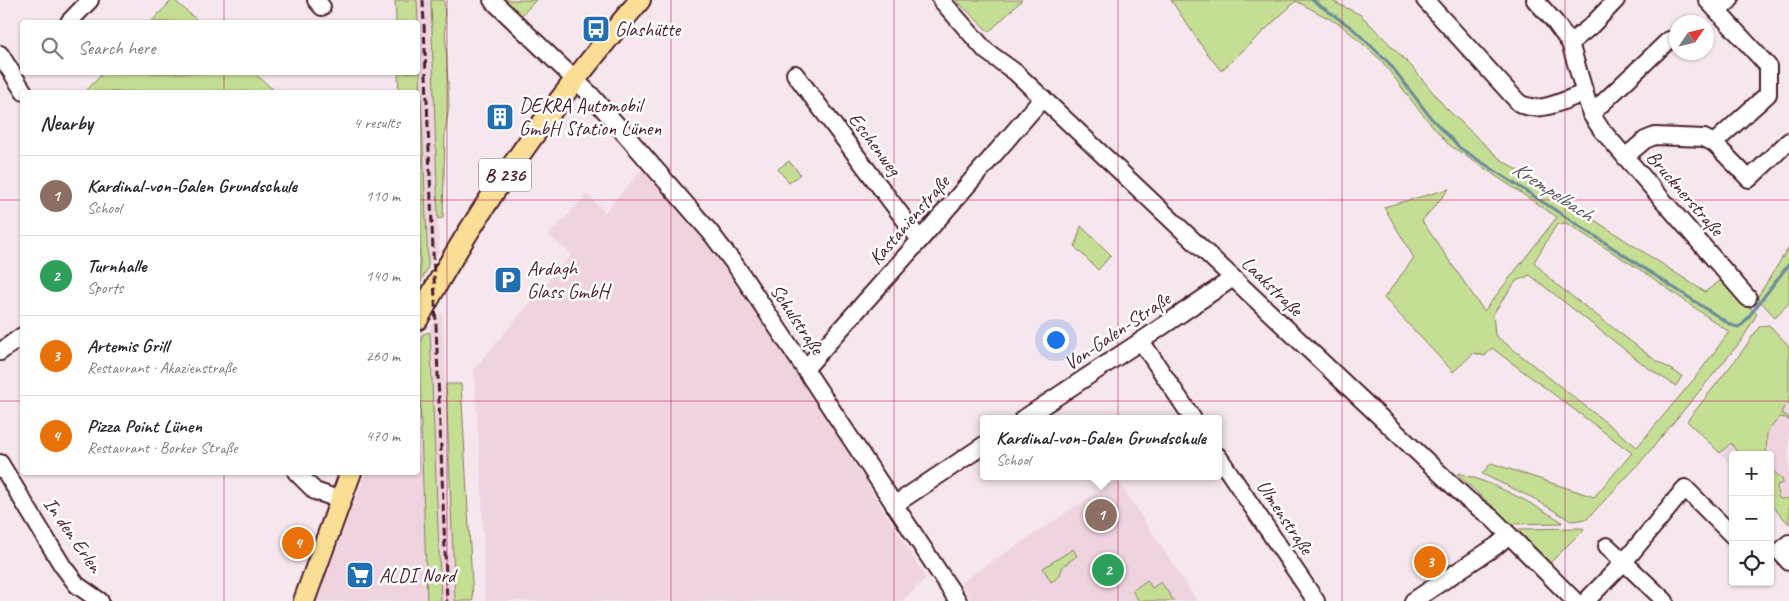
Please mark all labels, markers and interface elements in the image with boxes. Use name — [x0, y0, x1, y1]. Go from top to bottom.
bus stop icon: Glashütte — [581, 14, 611, 44]
north arrow — [1669, 15, 1714, 60]
place label: Glashütte — [615, 17, 682, 42]
search box — [20, 20, 420, 75]
icon: search — [38, 34, 66, 62]
text: Search here — [78, 36, 155, 60]
place label: DEKRA Automobil GmbH Station Lünen — [519, 93, 662, 141]
building icon: DEKRA Automobil GmbH Station Lünen — [485, 102, 515, 132]
street label: Eschenweg — [843, 107, 908, 182]
text: Nearby — [40, 110, 93, 136]
text: 4 results — [353, 113, 400, 133]
street label: Brucknerstraße — [1641, 145, 1730, 242]
water label: Krempelbach — [1508, 155, 1600, 228]
road number: B 236 — [479, 158, 531, 192]
street label: Kastanienstraße — [863, 169, 956, 270]
text: Kardinal-von-Galen Grundschule — [87, 174, 297, 198]
text: 1 — [52, 186, 60, 206]
text: 110 m — [366, 186, 400, 206]
text: School — [87, 198, 121, 218]
street label: Laakstraße — [1236, 251, 1309, 322]
text: Turnhalle — [87, 254, 146, 278]
place label: Ardagh Glass GmbH — [527, 256, 612, 304]
parking icon: Ardagh Glass GmbH — [493, 265, 523, 295]
text: 2 — [52, 266, 60, 286]
text: 140 m — [366, 266, 400, 286]
text: Sports — [87, 278, 123, 298]
street label: Schulstraße — [764, 279, 830, 360]
street label: Von-Galen-Straße — [1059, 285, 1176, 376]
your location — [1043, 327, 1069, 353]
text: Artemis Grill — [87, 334, 169, 358]
text: 3 — [52, 346, 60, 366]
text: 260 m — [366, 346, 400, 366]
text: Restaurant · Akazienstraße — [87, 358, 236, 378]
text: Pizza Point Lünen — [87, 414, 202, 438]
popup — [980, 415, 1222, 480]
text: 4 — [52, 426, 60, 446]
text: 470 m — [366, 426, 400, 446]
text: Kardinal-von-Galen Grundschule — [996, 426, 1206, 450]
text: Restaurant · Borker Straße — [87, 438, 237, 458]
text: School — [996, 450, 1031, 470]
map controls — [1729, 451, 1774, 586]
button: + — [1729, 451, 1774, 496]
street label: Ulmenstraße — [1251, 475, 1320, 560]
street label: In den Erlen — [38, 492, 109, 578]
pin: 1 — [1085, 496, 1117, 534]
button: − — [1729, 496, 1774, 541]
pin: 4 — [282, 524, 314, 562]
button: locate — [1729, 541, 1774, 586]
pin: 3 — [1414, 543, 1446, 581]
pin: 2 — [1092, 551, 1124, 589]
supermarket icon: ALDI Nord — [345, 560, 375, 590]
place label: ALDI Nord — [379, 563, 458, 588]

